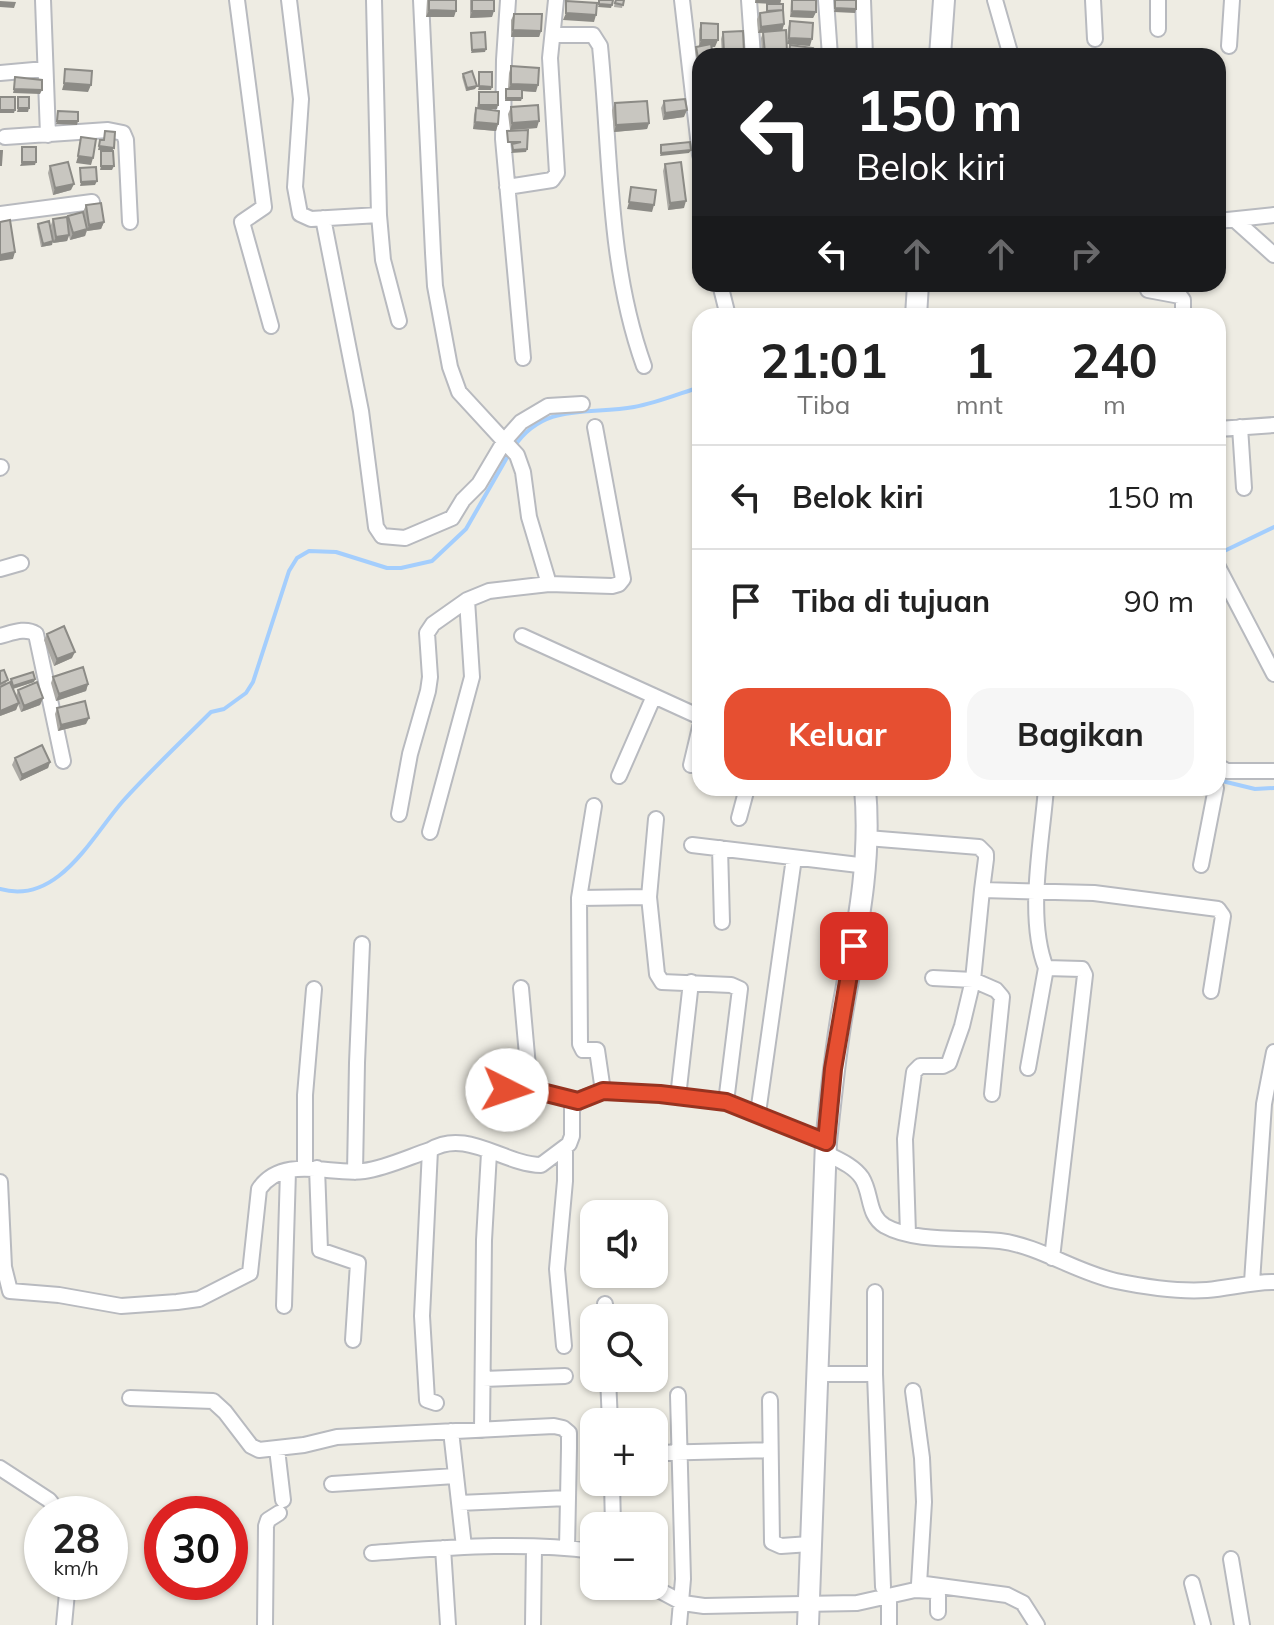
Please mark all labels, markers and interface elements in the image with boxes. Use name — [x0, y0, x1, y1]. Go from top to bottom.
text: 150 m — [856, 75, 1023, 145]
icon: left — [724, 80, 828, 184]
text: Belok kiri — [856, 144, 1006, 189]
icon: left — [811, 232, 855, 276]
icon: ahead — [895, 232, 939, 276]
icon: ahead — [979, 232, 1023, 276]
icon: right — [1063, 232, 1107, 276]
text: 21:01 — [760, 330, 887, 390]
text: 1 — [965, 330, 994, 390]
text: 240 — [1071, 330, 1158, 390]
text: Tiba — [797, 388, 850, 421]
text: mnt — [956, 388, 1003, 421]
text: m — [1103, 388, 1126, 421]
icon: left — [724, 475, 768, 519]
text: Belok kiri — [792, 478, 924, 516]
text: 150 m — [1106, 478, 1194, 516]
icon: arrive — [724, 579, 768, 623]
text: Tiba di tujuan — [792, 582, 990, 620]
text: 90 m — [1124, 582, 1194, 620]
button: Keluar — [724, 688, 951, 780]
button: Bagikan — [967, 688, 1194, 780]
pin — [820, 912, 888, 980]
icon: arrive — [832, 924, 876, 968]
position arrow — [465, 1048, 549, 1132]
map controls — [580, 1200, 668, 1600]
button: sound — [580, 1200, 668, 1288]
button: search — [580, 1304, 668, 1392]
button: + — [580, 1408, 668, 1496]
speed limit sign: 30 — [144, 1496, 248, 1600]
button: − — [580, 1512, 668, 1600]
text: 28 — [52, 1513, 100, 1563]
text: km/h — [53, 1555, 99, 1580]

